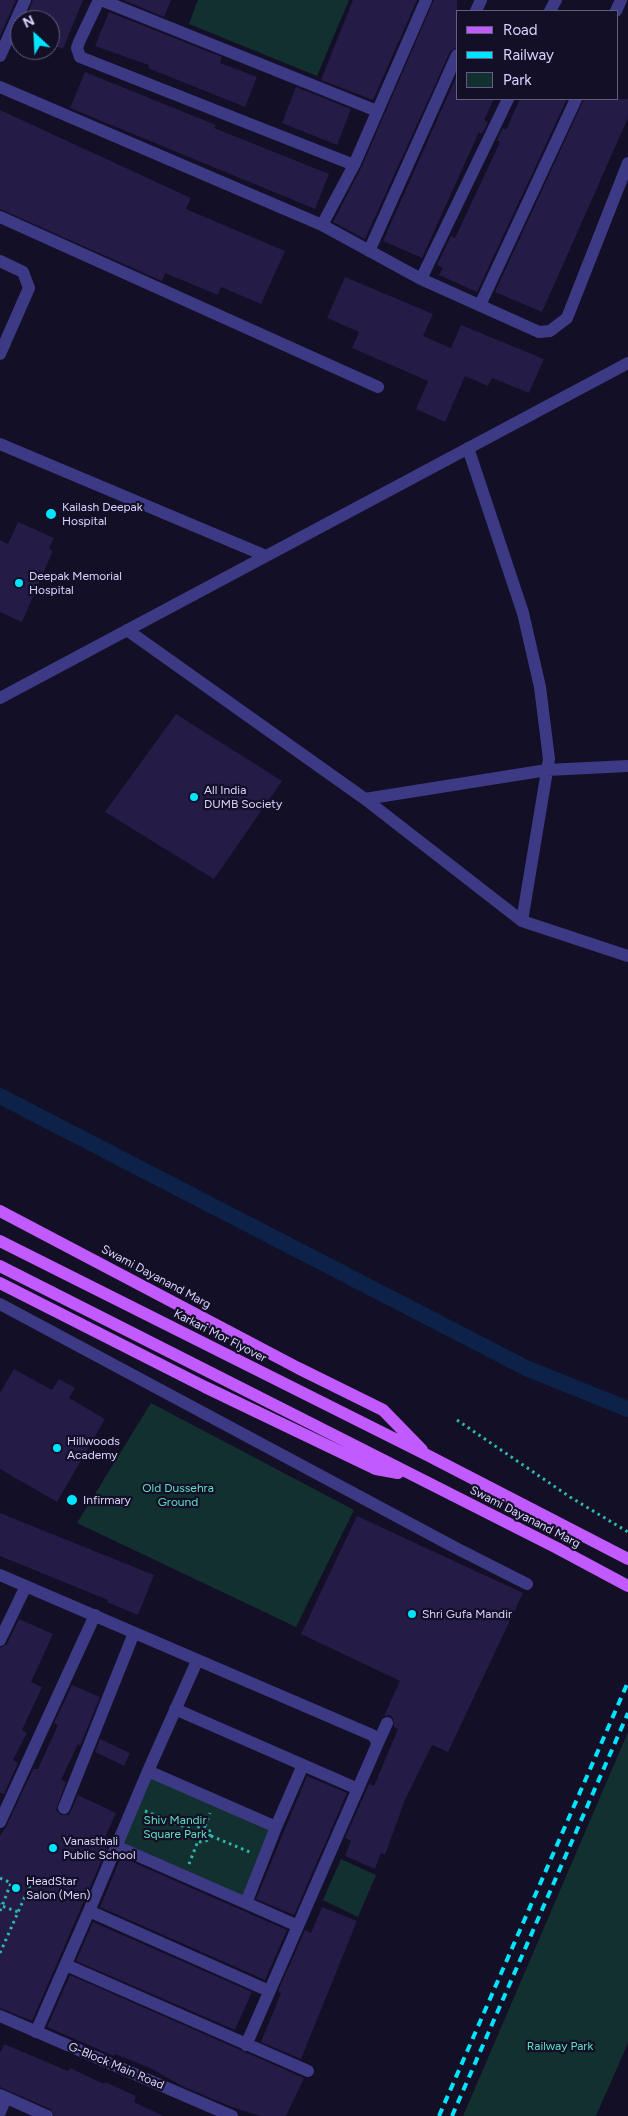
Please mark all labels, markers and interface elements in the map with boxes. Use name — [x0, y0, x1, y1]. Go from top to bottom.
north arrow — [10, 10, 60, 60]
legend — [456, 10, 618, 100]
text: N — [20, 12, 37, 32]
text: Road — [503, 21, 538, 39]
text: Railway — [503, 46, 554, 64]
text: Park — [503, 71, 532, 89]
place label: Kailash Deepak Hospital — [62, 500, 143, 528]
marker: Kailash Deepak Hospital — [44, 507, 58, 521]
place label: Deepak Memorial Hospital — [29, 569, 122, 597]
marker: Deepak Memorial Hospital — [13, 577, 25, 589]
place label: All India DUMB Society — [204, 783, 282, 811]
marker: All India DUMB Society — [188, 791, 200, 803]
street label: Swami Dayanand Marg — [99, 1242, 213, 1312]
street label: Karkari Mor Flyover — [171, 1306, 269, 1366]
place label: Hillwoods Academy — [67, 1434, 120, 1462]
marker: Hillwoods Academy — [51, 1442, 63, 1454]
park label: Old Dussehra Ground — [142, 1481, 214, 1509]
street label: Swami Dayanand Marg — [467, 1483, 583, 1551]
marker: Infirmary — [65, 1493, 79, 1507]
place label: Infirmary — [83, 1493, 131, 1507]
place label: Shri Gufa Mandir — [422, 1607, 512, 1621]
marker: Shri Gufa Mandir — [406, 1608, 418, 1620]
park label: Shiv Mandir Square Park — [143, 1813, 207, 1841]
place label: Vanasthali Public School — [63, 1834, 136, 1862]
marker: Vanasthali Public School — [47, 1842, 59, 1854]
place label: HeadStar Salon (Men) — [26, 1874, 91, 1902]
marker: HeadStar Salon (Men) — [10, 1882, 22, 1894]
street label: G-Block Main Road — [66, 2039, 166, 2093]
park label: Railway Park — [527, 2039, 593, 2053]

